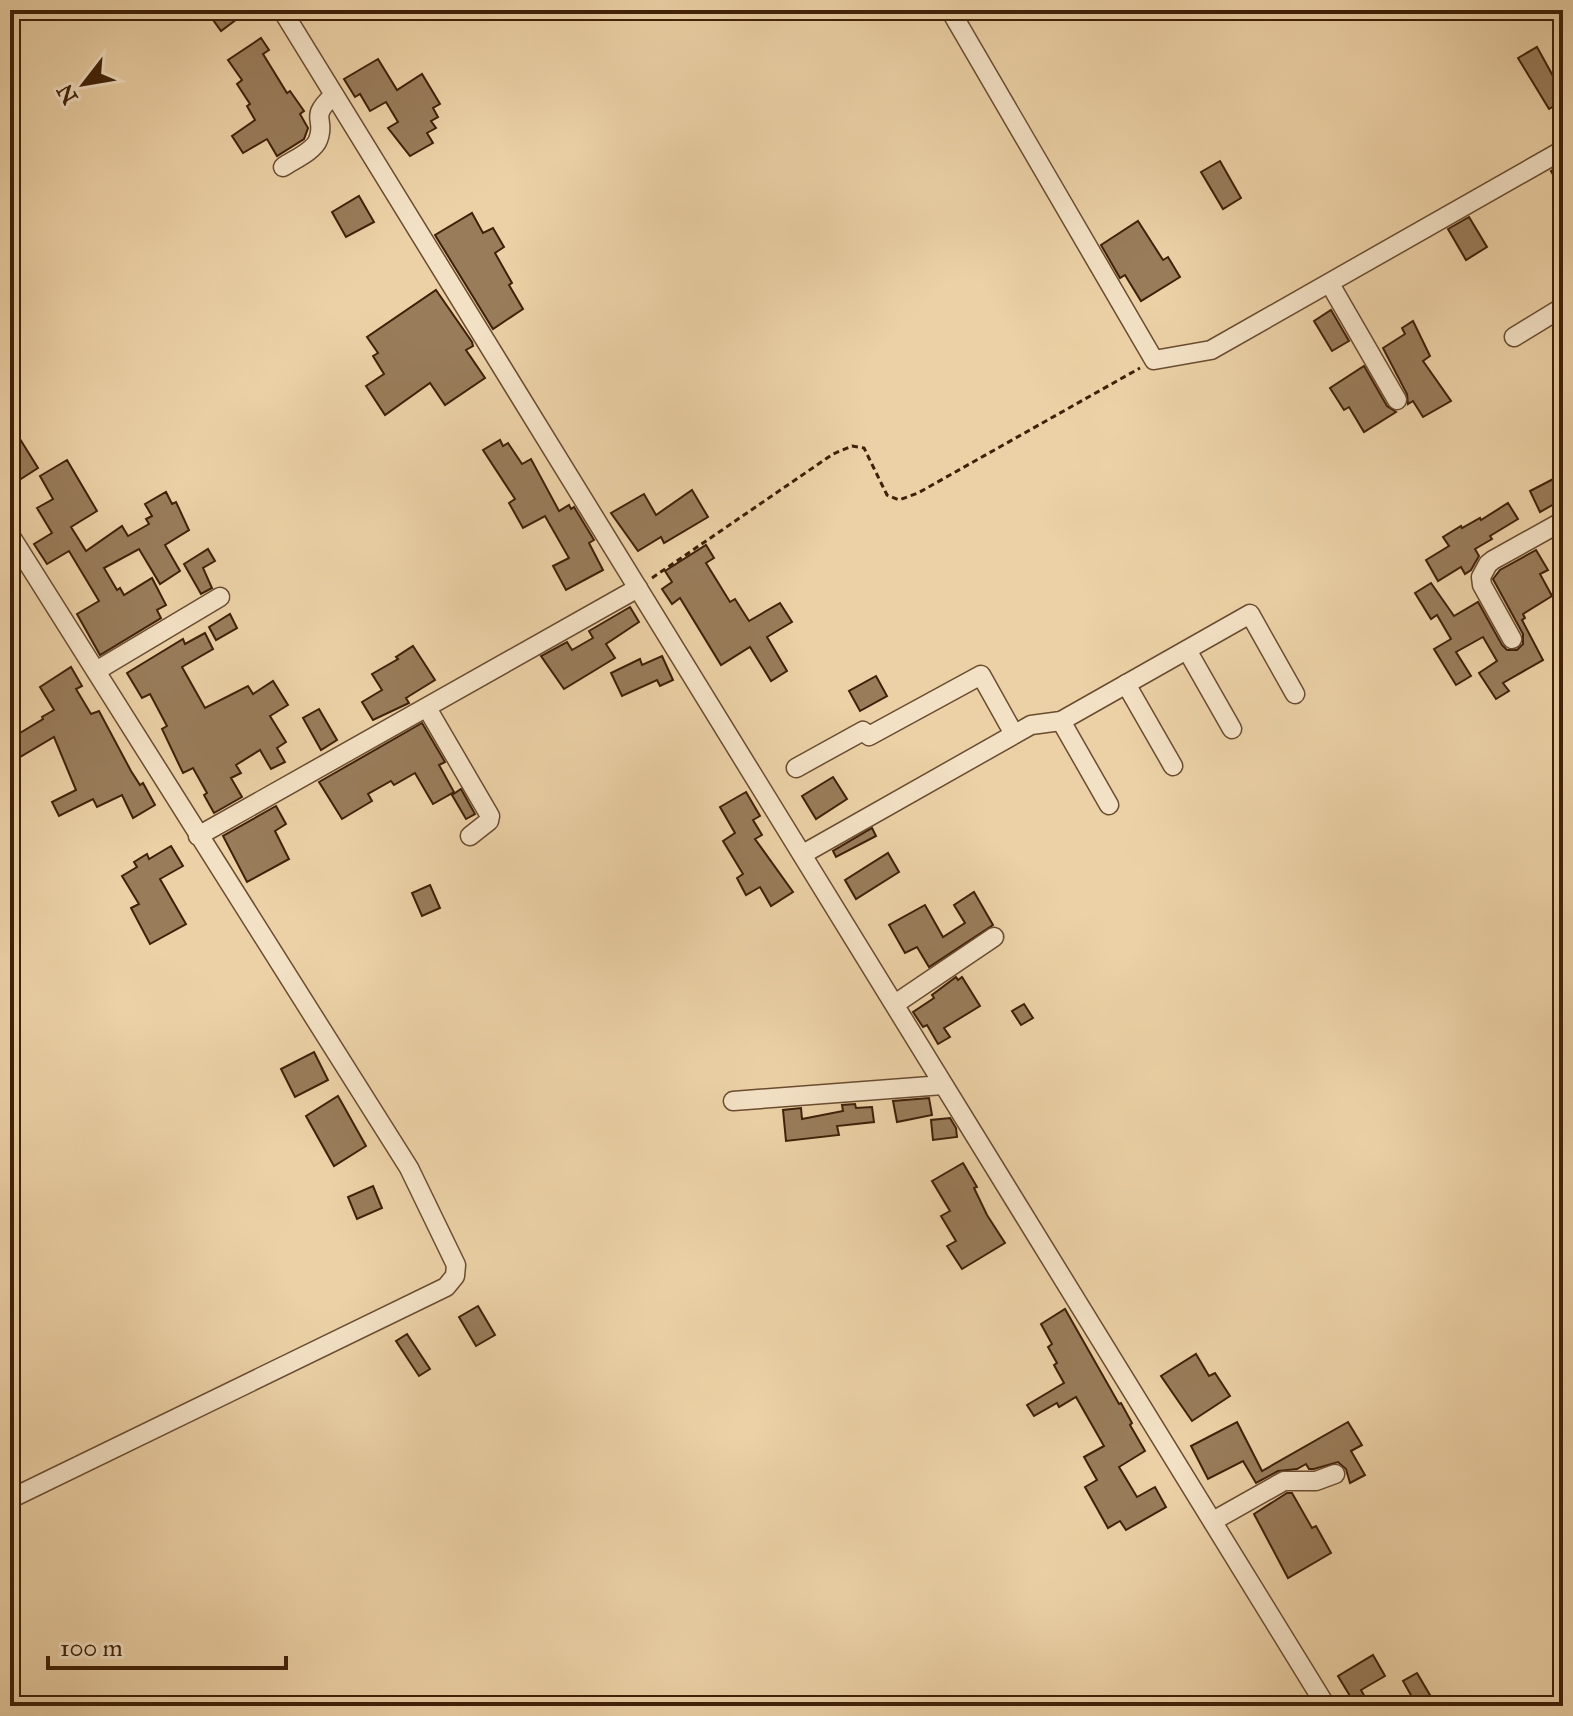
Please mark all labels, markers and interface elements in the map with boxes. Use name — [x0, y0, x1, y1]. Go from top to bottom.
north arrow — [44, 44, 124, 124]
text: N — [51, 79, 84, 109]
scale bar — [48, 1620, 286, 1670]
text: 100 m — [60, 1633, 123, 1663]

